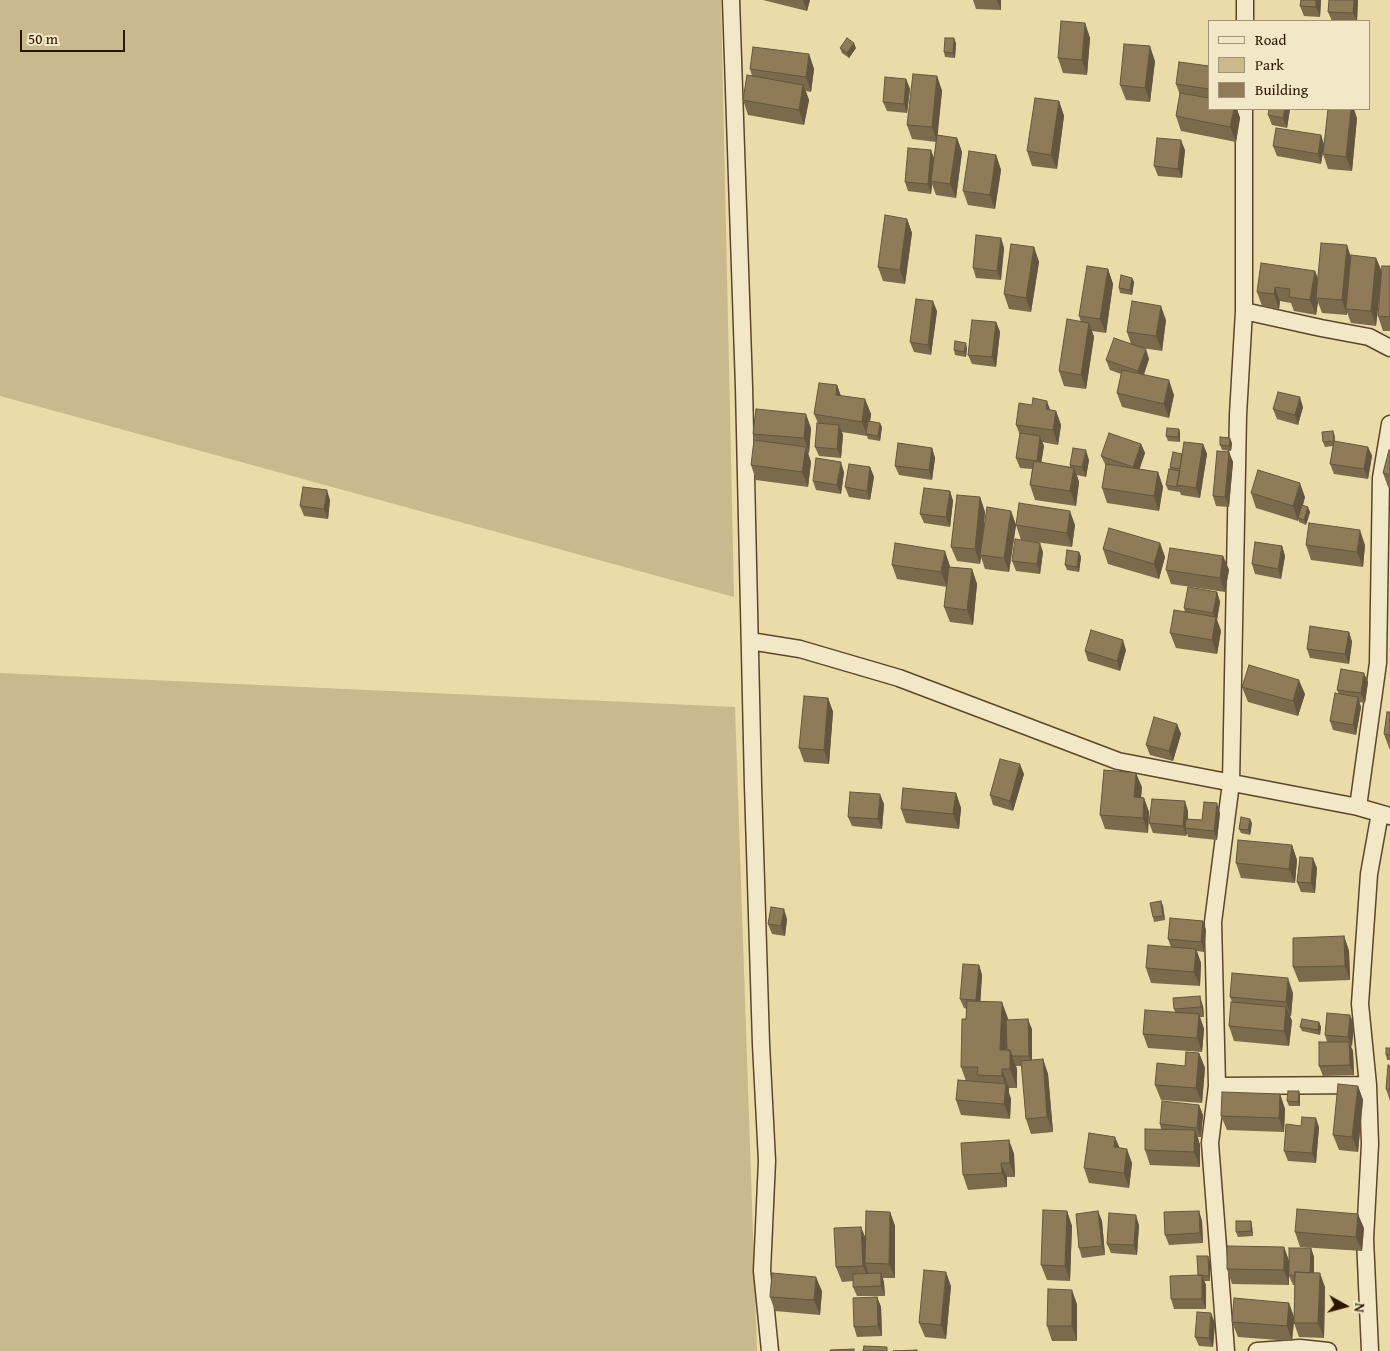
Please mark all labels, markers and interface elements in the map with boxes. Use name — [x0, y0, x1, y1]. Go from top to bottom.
scale bar — [22, 20, 128, 52]
legend — [1208, 20, 1370, 110]
text: 50 m — [28, 28, 58, 49]
text: Road — [1255, 29, 1286, 50]
text: Park — [1255, 54, 1284, 75]
text: Building — [1255, 79, 1308, 100]
north arrow — [1320, 1281, 1370, 1331]
text: N — [1349, 1302, 1370, 1314]

